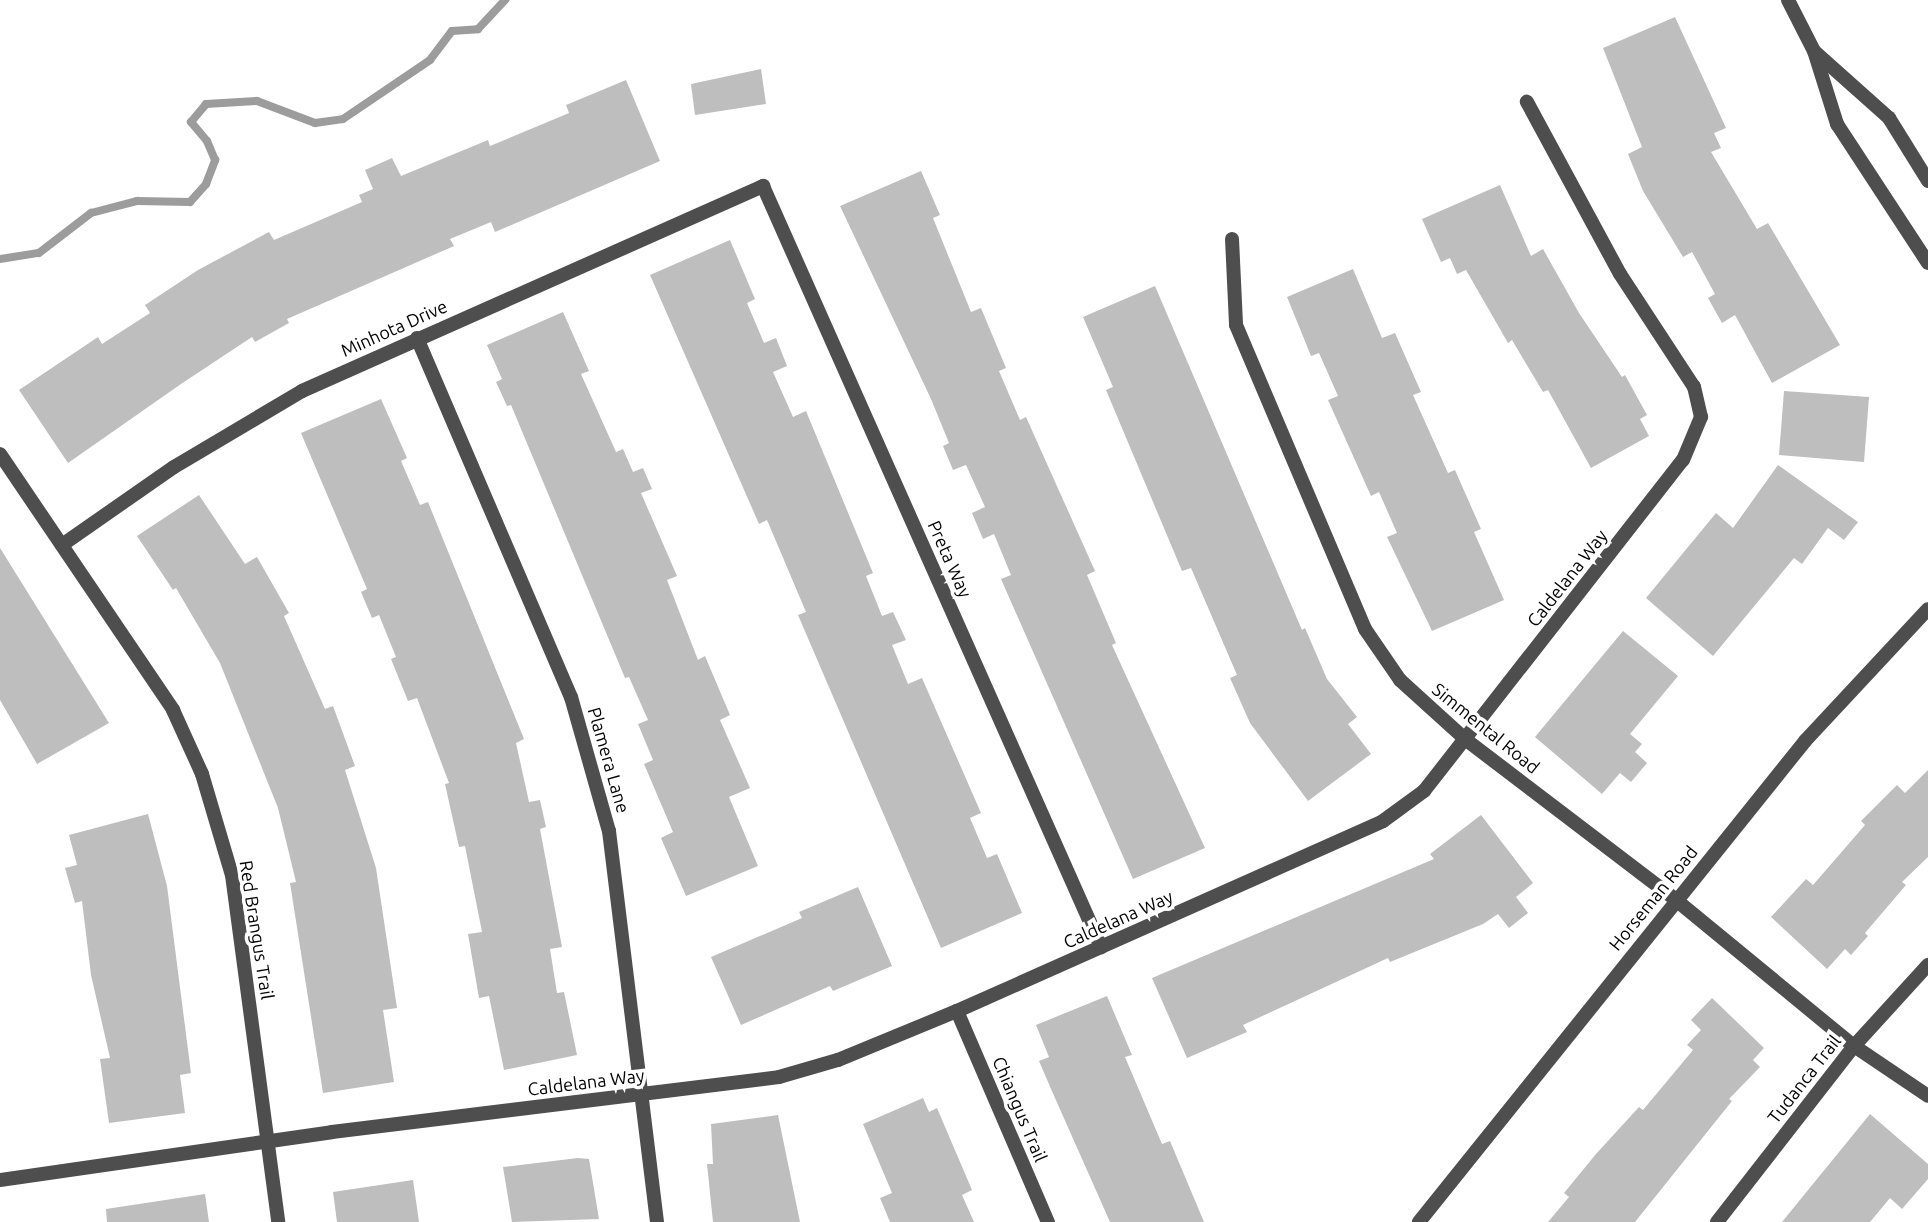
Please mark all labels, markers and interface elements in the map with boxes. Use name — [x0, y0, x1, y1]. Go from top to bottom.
street label: Minhota Drive — [338, 295, 450, 361]
street label: Preta Way — [923, 517, 977, 601]
street label: Caldelana Way — [1522, 525, 1612, 631]
street label: Simmental Road — [1428, 678, 1544, 778]
street label: Plamera Lane — [584, 705, 634, 815]
street label: Horseman Road — [1604, 841, 1702, 955]
street label: Red Brangus Trail — [235, 859, 279, 1001]
street label: Caldelana Way — [1060, 885, 1176, 953]
street label: Tudanca Trail — [1763, 1031, 1845, 1127]
street label: Chiangus Trail — [988, 1053, 1052, 1165]
street label: Caldelana Way — [526, 1064, 646, 1100]

